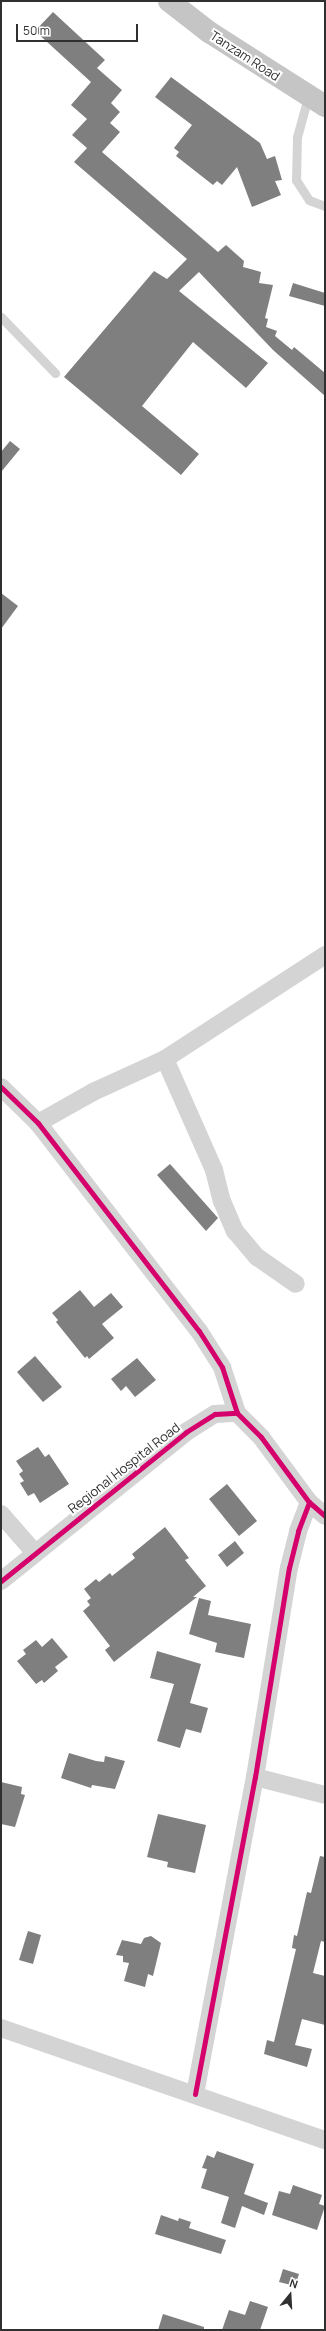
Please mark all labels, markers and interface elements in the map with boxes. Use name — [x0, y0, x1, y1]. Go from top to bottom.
scale bar — [18, 16, 140, 42]
text: 50 m — [23, 22, 50, 39]
street label: Tanzam Road — [207, 28, 283, 84]
street label: Regional Hospital Road — [65, 1419, 183, 1517]
north arrow — [270, 2275, 310, 2315]
text: N — [288, 2275, 300, 2291]

